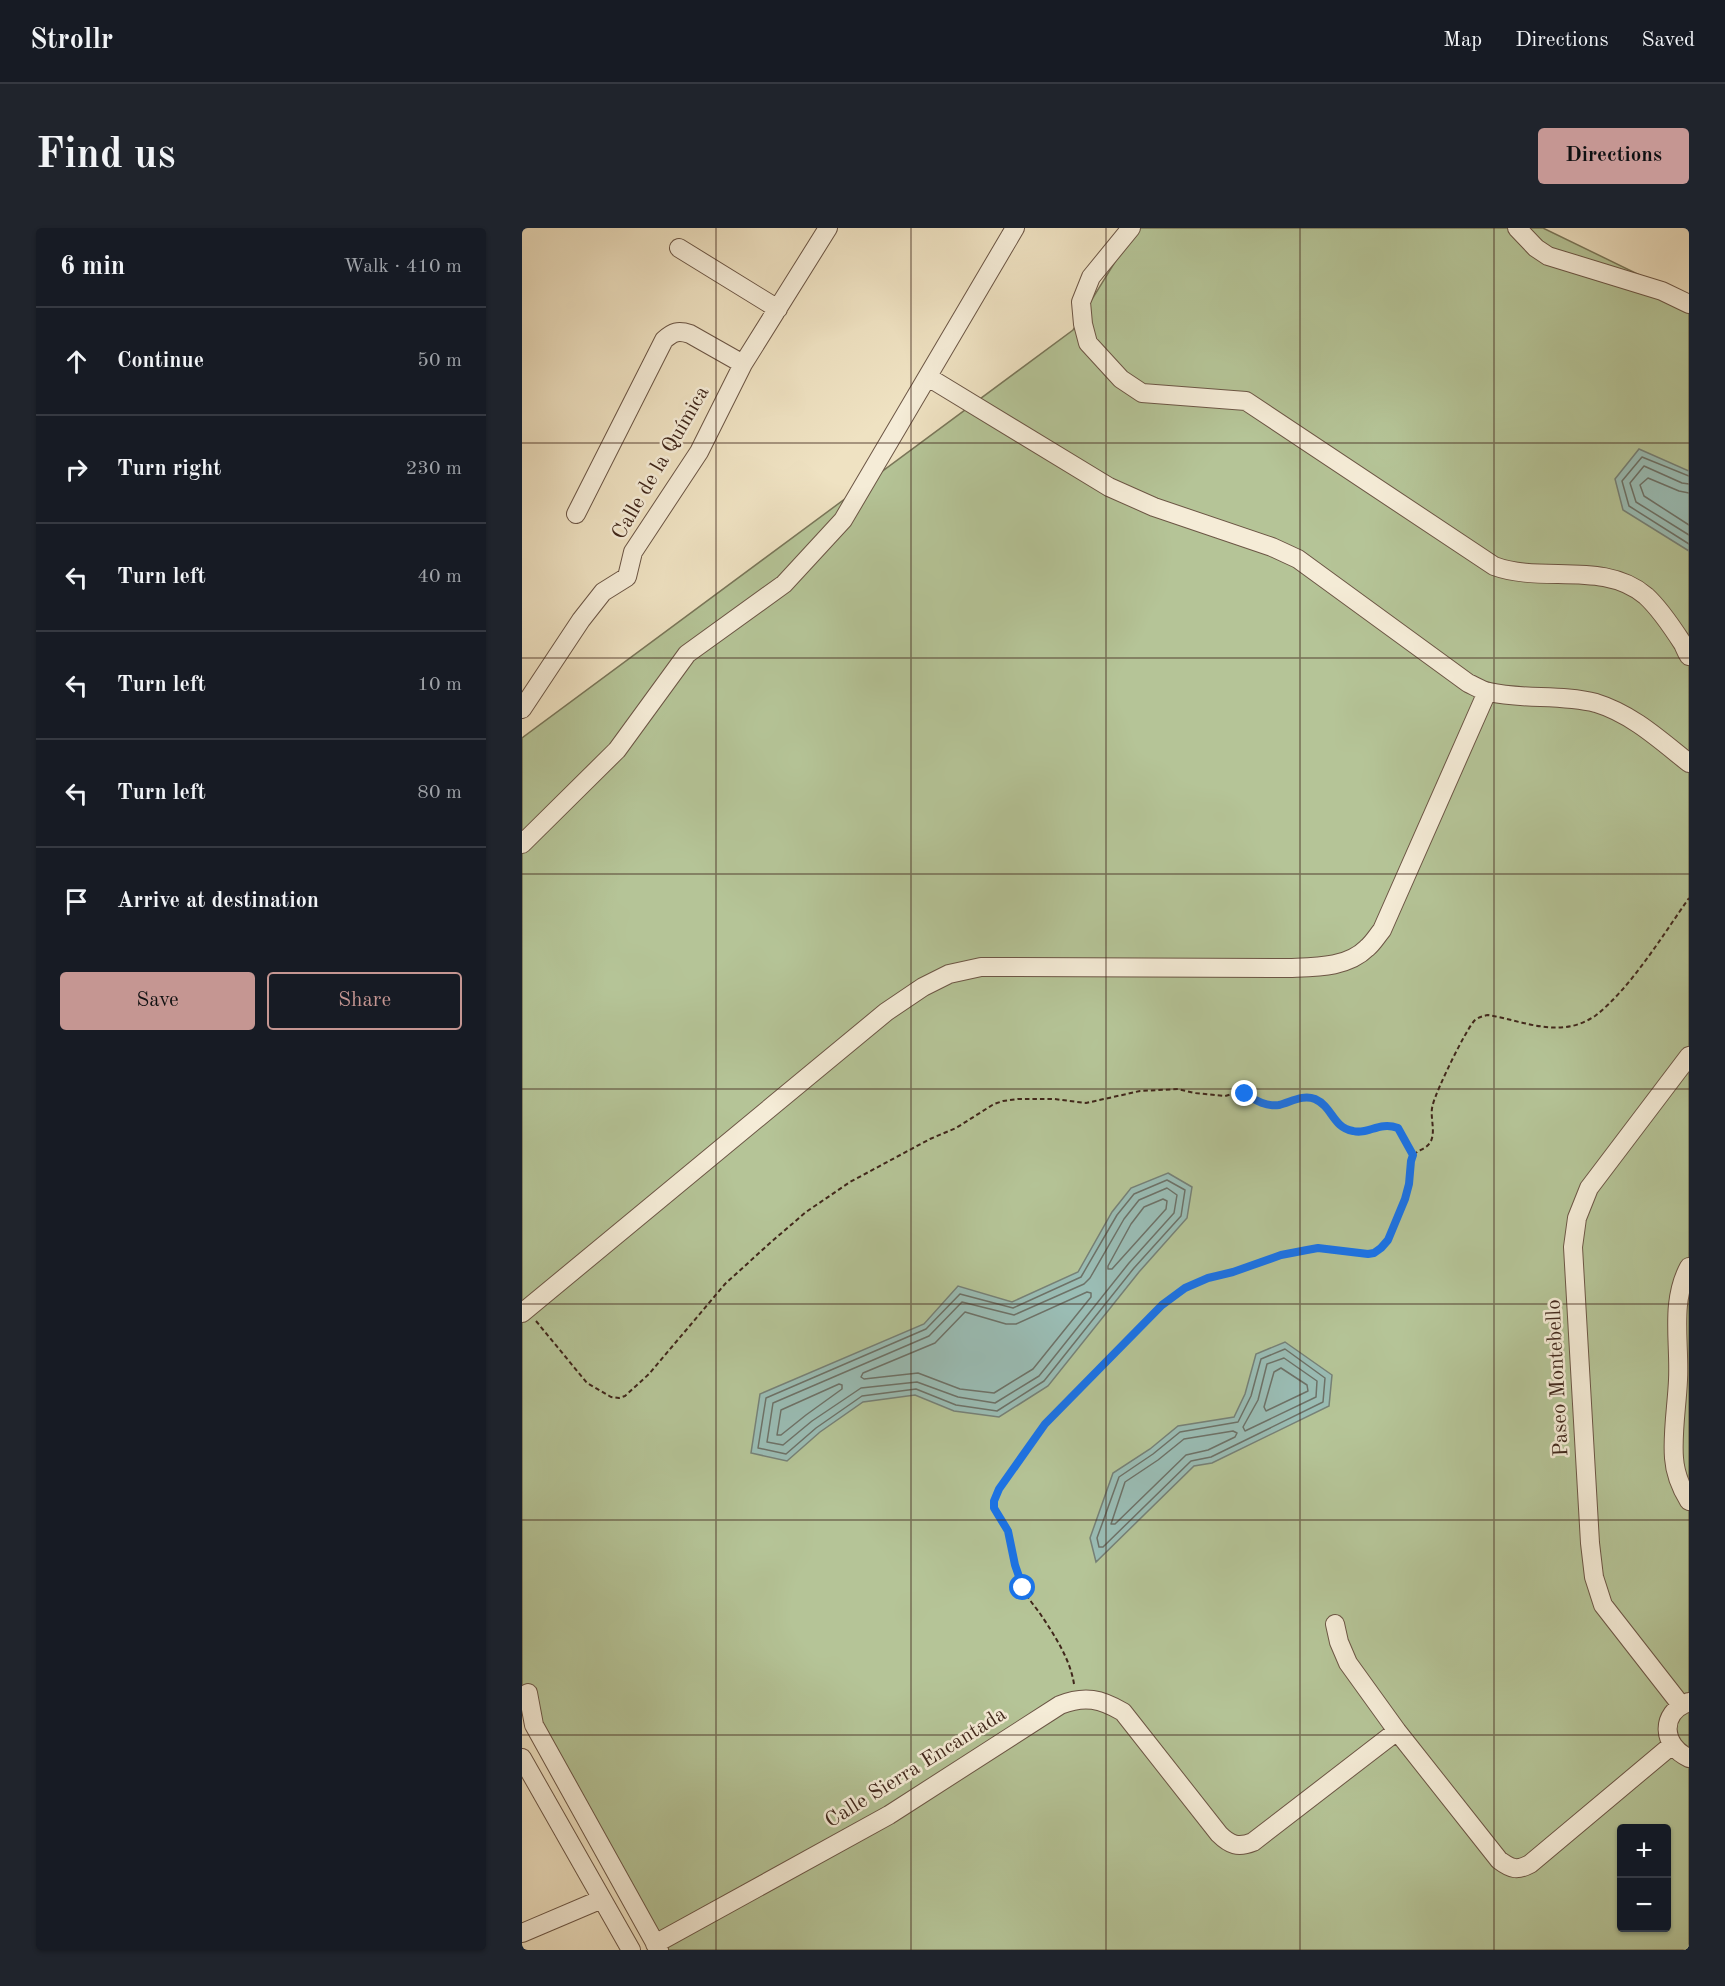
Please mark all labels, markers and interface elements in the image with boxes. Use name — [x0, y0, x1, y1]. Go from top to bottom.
text: Strollr — [30, 27, 113, 55]
text: Map — [1443, 30, 1482, 51]
text: Directions — [1515, 30, 1609, 51]
text: Saved — [1642, 30, 1695, 51]
button: Directions — [1538, 128, 1689, 184]
text: Find us — [36, 135, 175, 177]
text: 6 min — [60, 254, 125, 280]
text: Walk · 410 m — [343, 257, 462, 277]
icon: ahead — [60, 345, 93, 378]
text: Continue — [117, 350, 204, 372]
text: 50 m — [417, 351, 462, 371]
street label: Calle de la Química — [609, 383, 713, 543]
icon: right — [60, 453, 93, 486]
text: Turn right — [117, 458, 221, 480]
text: 230 m — [406, 459, 462, 479]
icon: left — [60, 561, 93, 594]
text: Turn left — [117, 566, 206, 588]
text: 40 m — [417, 567, 462, 587]
icon: left — [60, 669, 93, 702]
text: Turn left — [117, 674, 206, 696]
text: 10 m — [417, 675, 462, 695]
icon: left — [60, 777, 93, 810]
text: Turn left — [117, 782, 206, 804]
text: 80 m — [417, 783, 462, 803]
icon: arrive — [60, 885, 93, 918]
text: Arrive at destination — [117, 890, 319, 912]
button: Save — [60, 972, 255, 1030]
button: Share — [267, 972, 462, 1030]
route end — [1231, 1080, 1257, 1106]
street label: Paseo Montebello — [1543, 1299, 1573, 1457]
route start — [1009, 1574, 1035, 1600]
street label: Calle Sierra Encantada — [822, 1704, 1010, 1832]
map controls — [1617, 1824, 1671, 1932]
button: + — [1617, 1824, 1671, 1878]
button: − — [1617, 1878, 1671, 1932]

